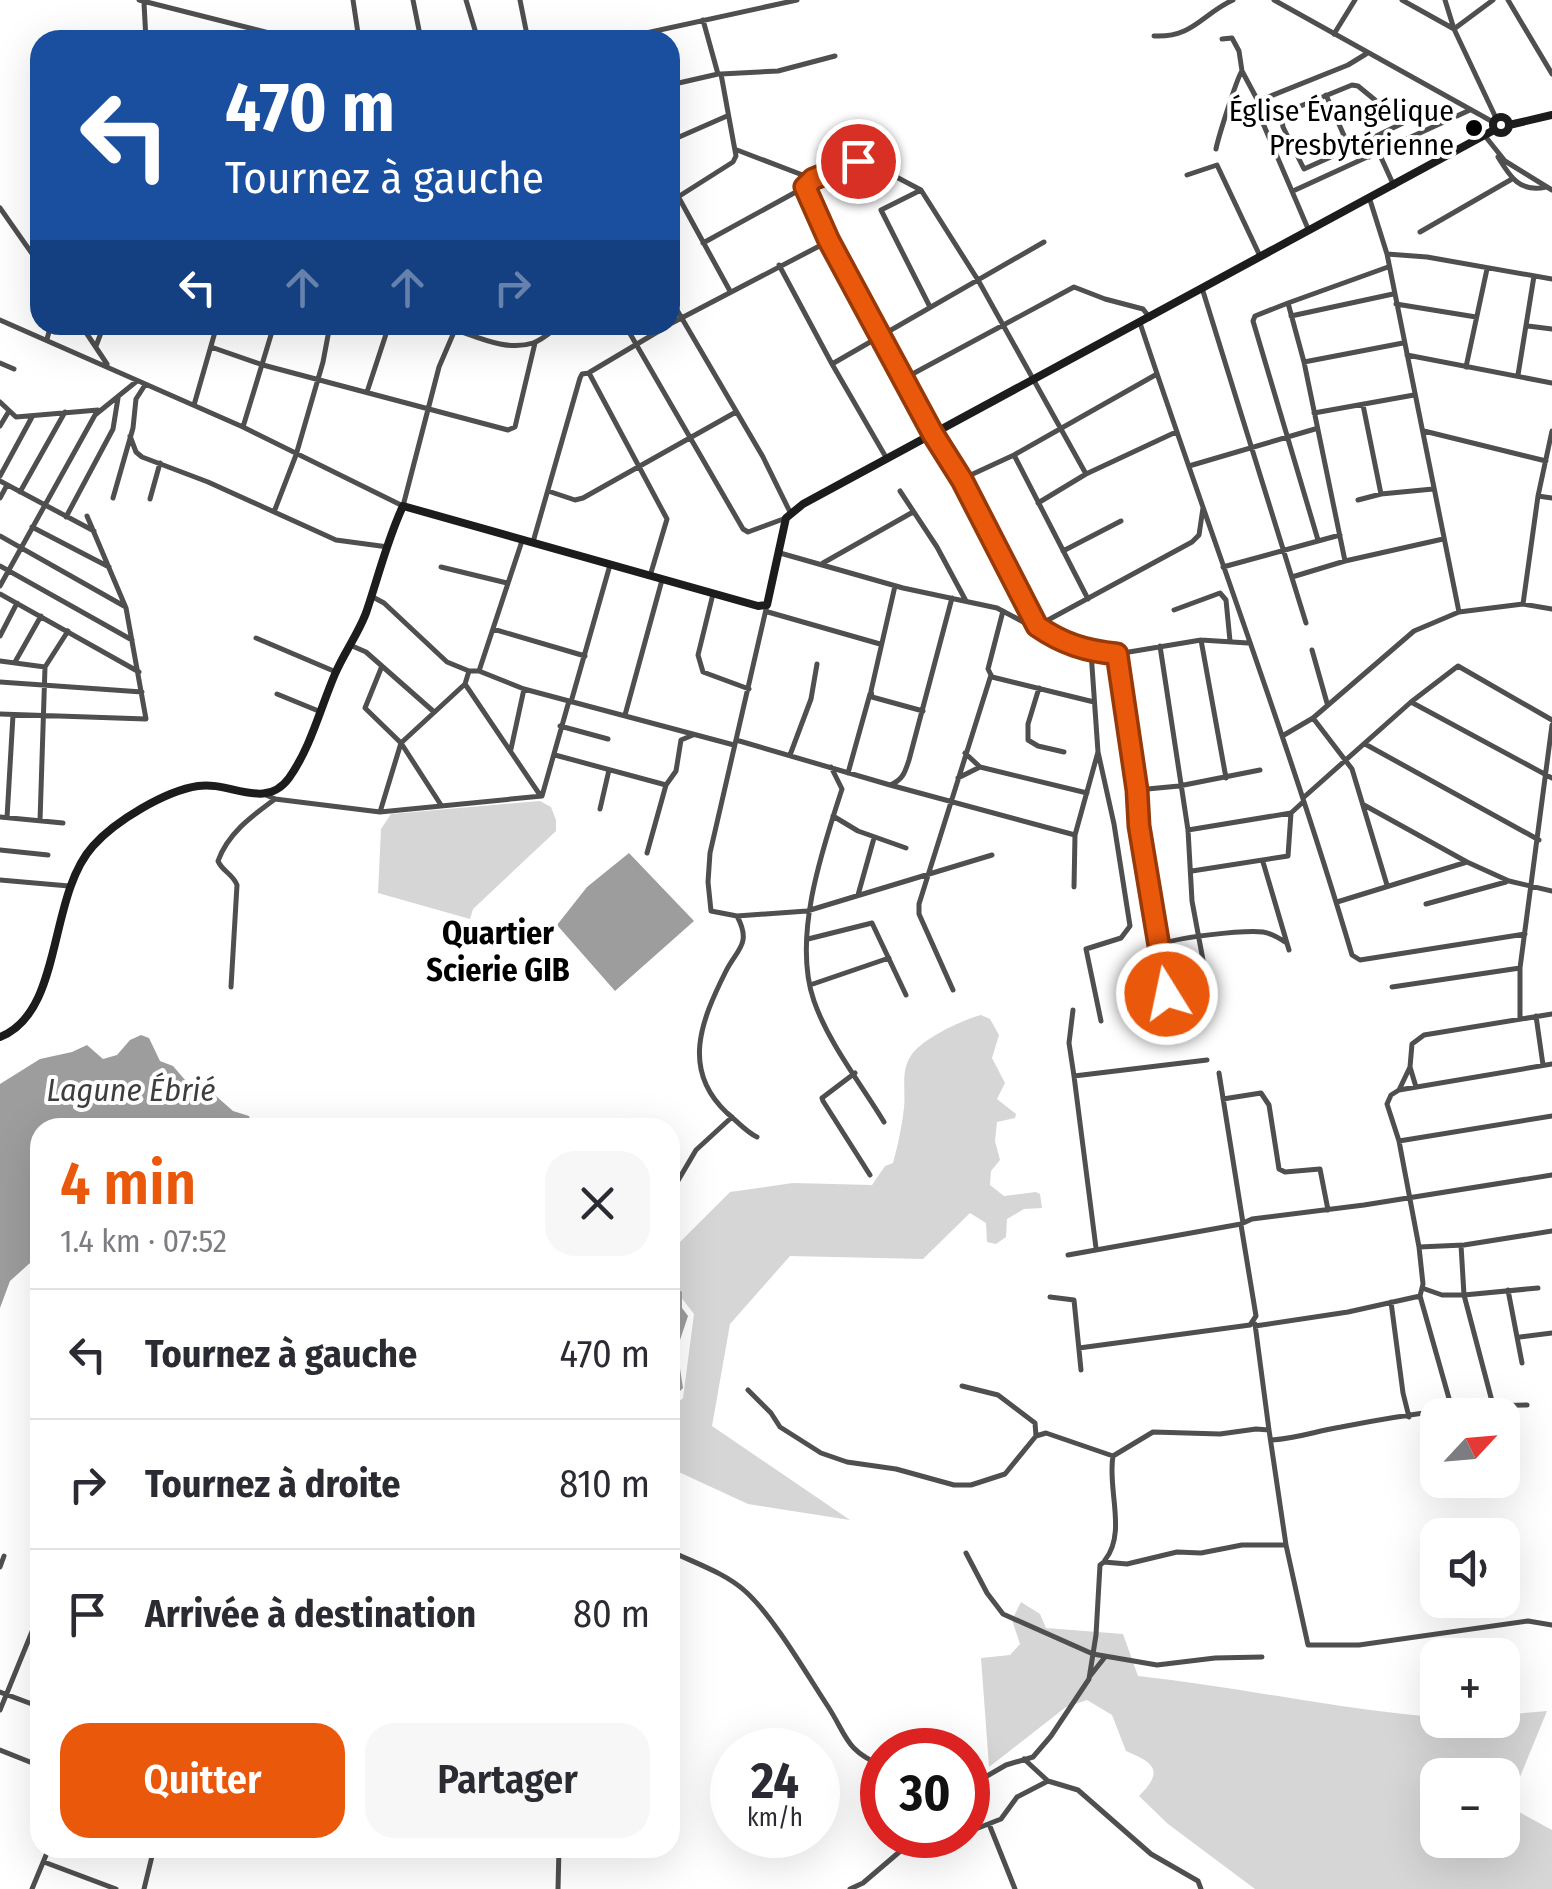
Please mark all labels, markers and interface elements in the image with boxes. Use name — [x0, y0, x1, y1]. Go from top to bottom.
text: 470 m — [225, 66, 395, 150]
icon: left — [60, 70, 190, 200]
place label: Église Évangélique Presbytérienne — [1229, 93, 1454, 163]
marker: Église Évangélique Presbytérienne — [1463, 117, 1485, 139]
pin — [816, 119, 901, 204]
icon: arrive — [831, 134, 886, 189]
text: Tournez à gauche — [225, 151, 544, 205]
icon: left — [170, 260, 225, 315]
icon: ahead — [275, 260, 330, 315]
icon: ahead — [380, 260, 435, 315]
icon: right — [485, 260, 540, 315]
district label: Quartier Scierie GIB — [426, 914, 570, 989]
position arrow — [1115, 942, 1219, 1046]
water label: Lagune Ébrié — [47, 1071, 215, 1109]
text: 4 min — [60, 1148, 196, 1220]
button: close — [545, 1151, 650, 1256]
text: 1.4 km · 07:52 — [60, 1222, 227, 1260]
icon: left — [60, 1327, 115, 1382]
text: Tournez à gauche — [145, 1331, 417, 1377]
text: 470 m — [559, 1331, 650, 1377]
north arrow — [1420, 1398, 1520, 1498]
map controls — [1420, 1398, 1520, 1858]
icon: right — [60, 1457, 115, 1512]
text: Tournez à droite — [145, 1461, 401, 1507]
text: 810 m — [559, 1461, 650, 1507]
button: sound — [1420, 1518, 1520, 1618]
icon: arrive — [60, 1587, 115, 1642]
text: Arrivée à destination — [145, 1591, 476, 1637]
text: 80 m — [573, 1591, 650, 1637]
button: + — [1420, 1638, 1520, 1738]
button: Quitter — [60, 1723, 345, 1838]
button: Partager — [365, 1723, 650, 1838]
speed limit sign: 30 — [860, 1728, 990, 1858]
text: 24 — [751, 1751, 799, 1811]
button: − — [1420, 1758, 1520, 1858]
text: km/h — [747, 1803, 803, 1833]

